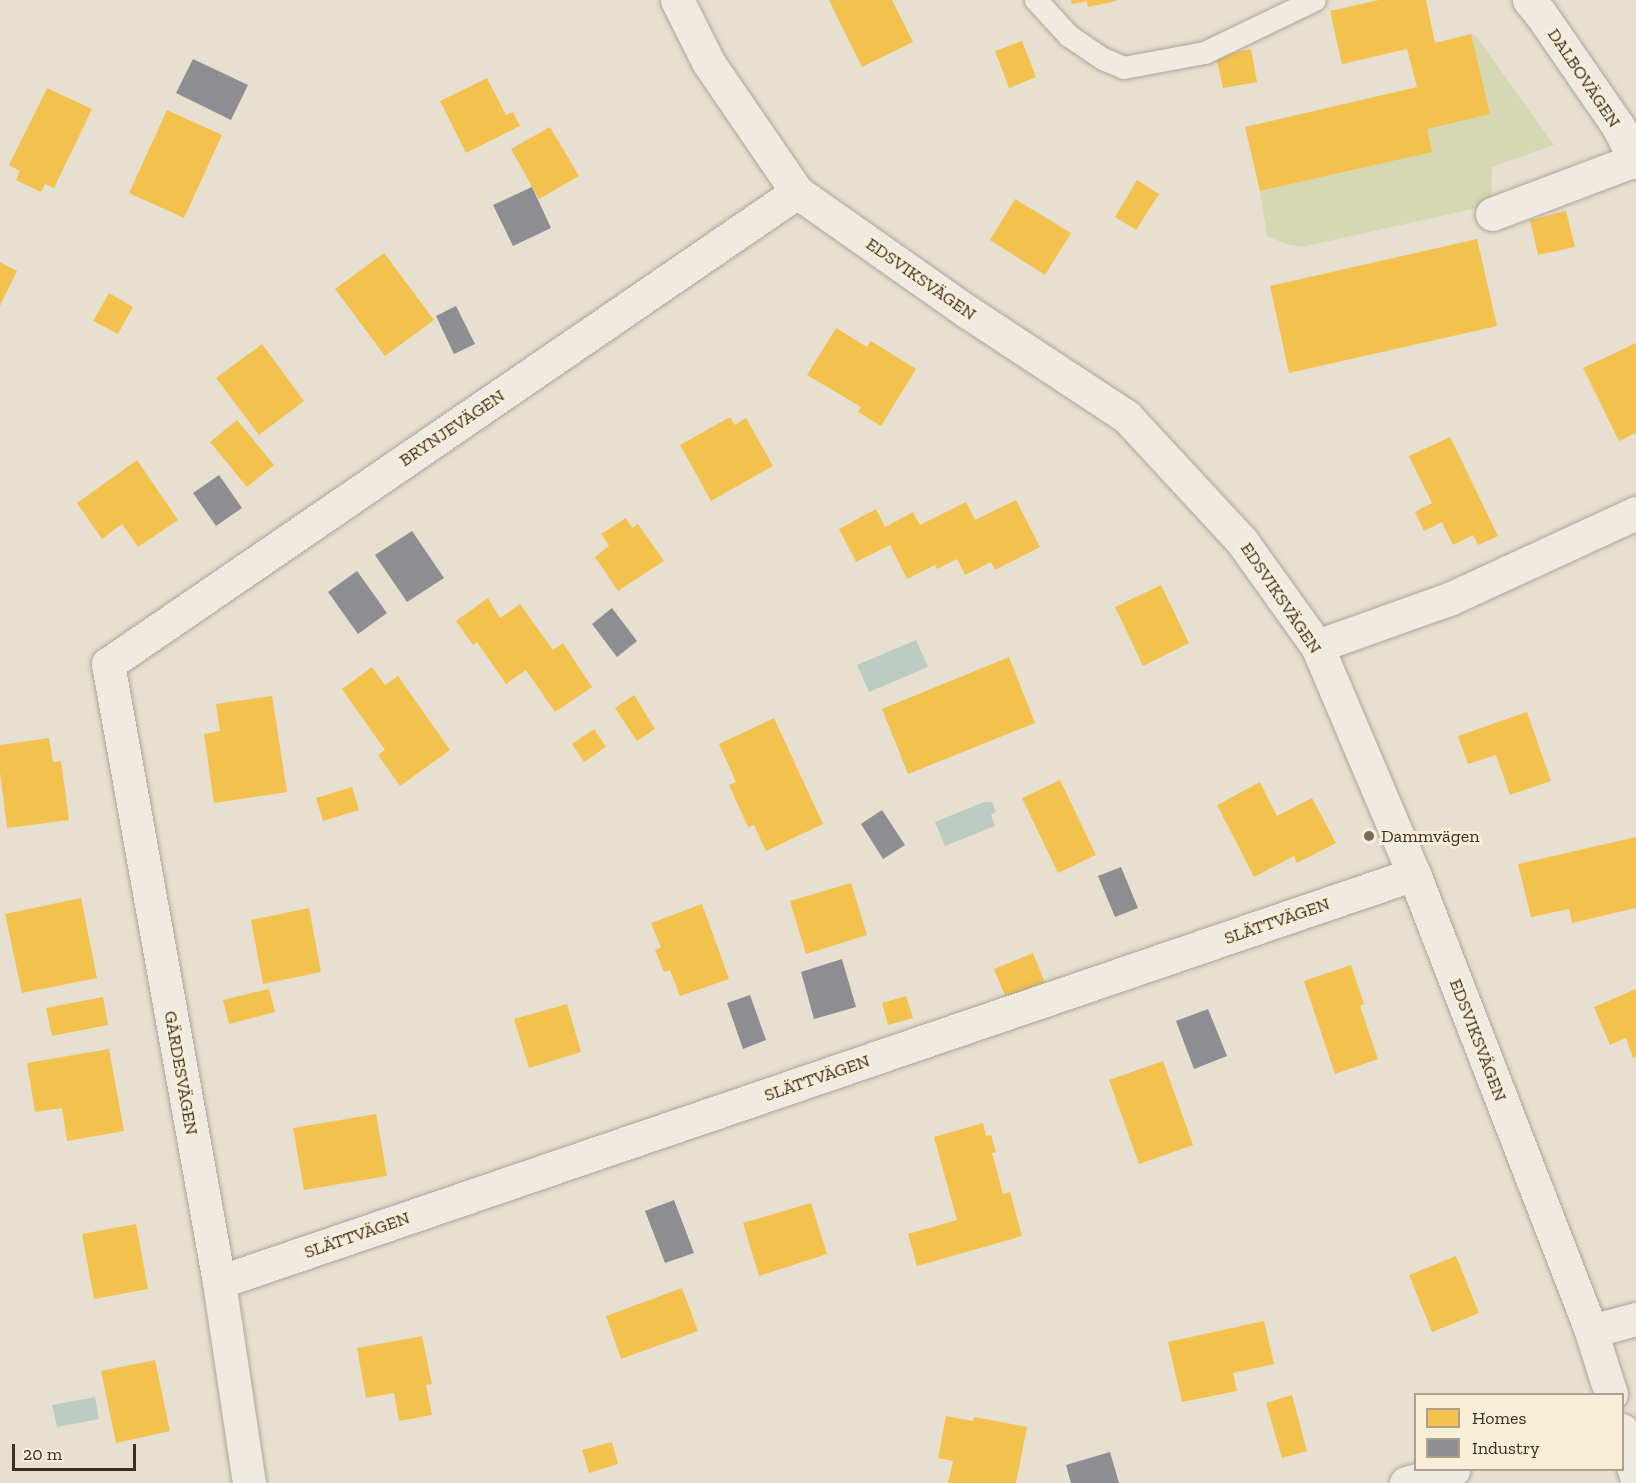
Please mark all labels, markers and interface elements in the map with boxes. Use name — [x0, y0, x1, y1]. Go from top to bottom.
street label: DALBOVÄGEN — [1543, 24, 1625, 132]
street label: EDSVIKSVÄGEN — [862, 233, 980, 325]
street label: BRYNJEVÄGEN — [395, 385, 509, 471]
street label: EDSVIKSVÄGEN — [1236, 538, 1326, 658]
place label: Dammvägen — [1381, 825, 1479, 847]
marker: Dammvägen — [1362, 829, 1376, 843]
street label: SLÄTTVÄGEN — [1221, 893, 1333, 949]
street label: EDSVIKSVÄGEN — [1445, 976, 1511, 1104]
street label: GÄRDESVÄGEN — [159, 1009, 203, 1137]
street label: SLÄTTVÄGEN — [761, 1050, 873, 1106]
street label: SLÄTTVÄGEN — [301, 1207, 413, 1263]
legend — [1414, 1393, 1624, 1471]
text: Homes — [1472, 1407, 1526, 1429]
scale bar — [15, 1432, 140, 1470]
text: Industry — [1472, 1437, 1539, 1459]
text: 20 m — [23, 1443, 62, 1465]

